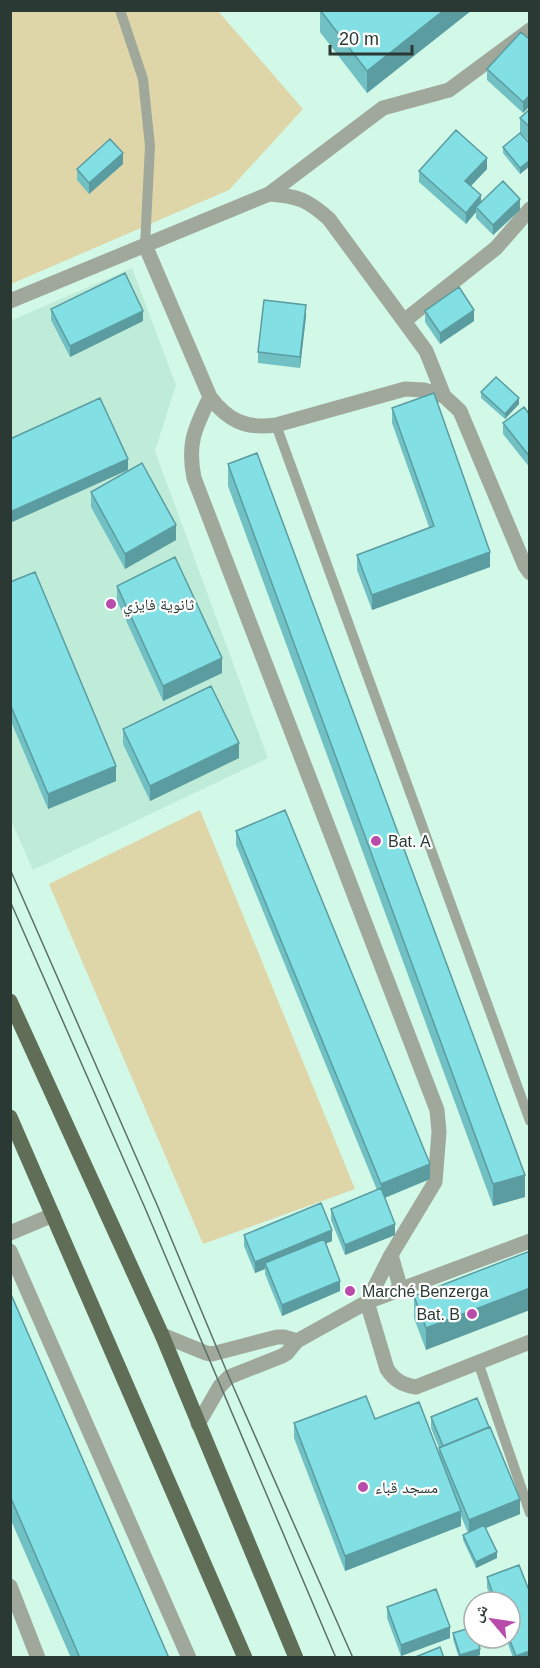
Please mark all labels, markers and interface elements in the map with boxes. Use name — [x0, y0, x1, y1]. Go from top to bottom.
scale bar — [330, 18, 412, 56]
text: 20 m — [339, 29, 379, 49]
place label: ثانوية فايزي — [123, 596, 195, 617]
marker: ثانوية فايزي — [104, 597, 118, 611]
place label: Bat. A — [388, 833, 431, 850]
marker: Bat. A — [369, 834, 383, 848]
place label: Marché Benzerga — [362, 1283, 488, 1300]
marker: Marché Benzerga — [343, 1284, 357, 1298]
place label: Bat. B — [416, 1306, 460, 1323]
marker: Bat. B — [465, 1307, 479, 1321]
place label: مسجد قباء — [375, 1479, 438, 1496]
marker: مسجد قباء — [356, 1480, 370, 1494]
north arrow — [462, 1590, 522, 1650]
text: ش — [468, 1601, 492, 1625]

